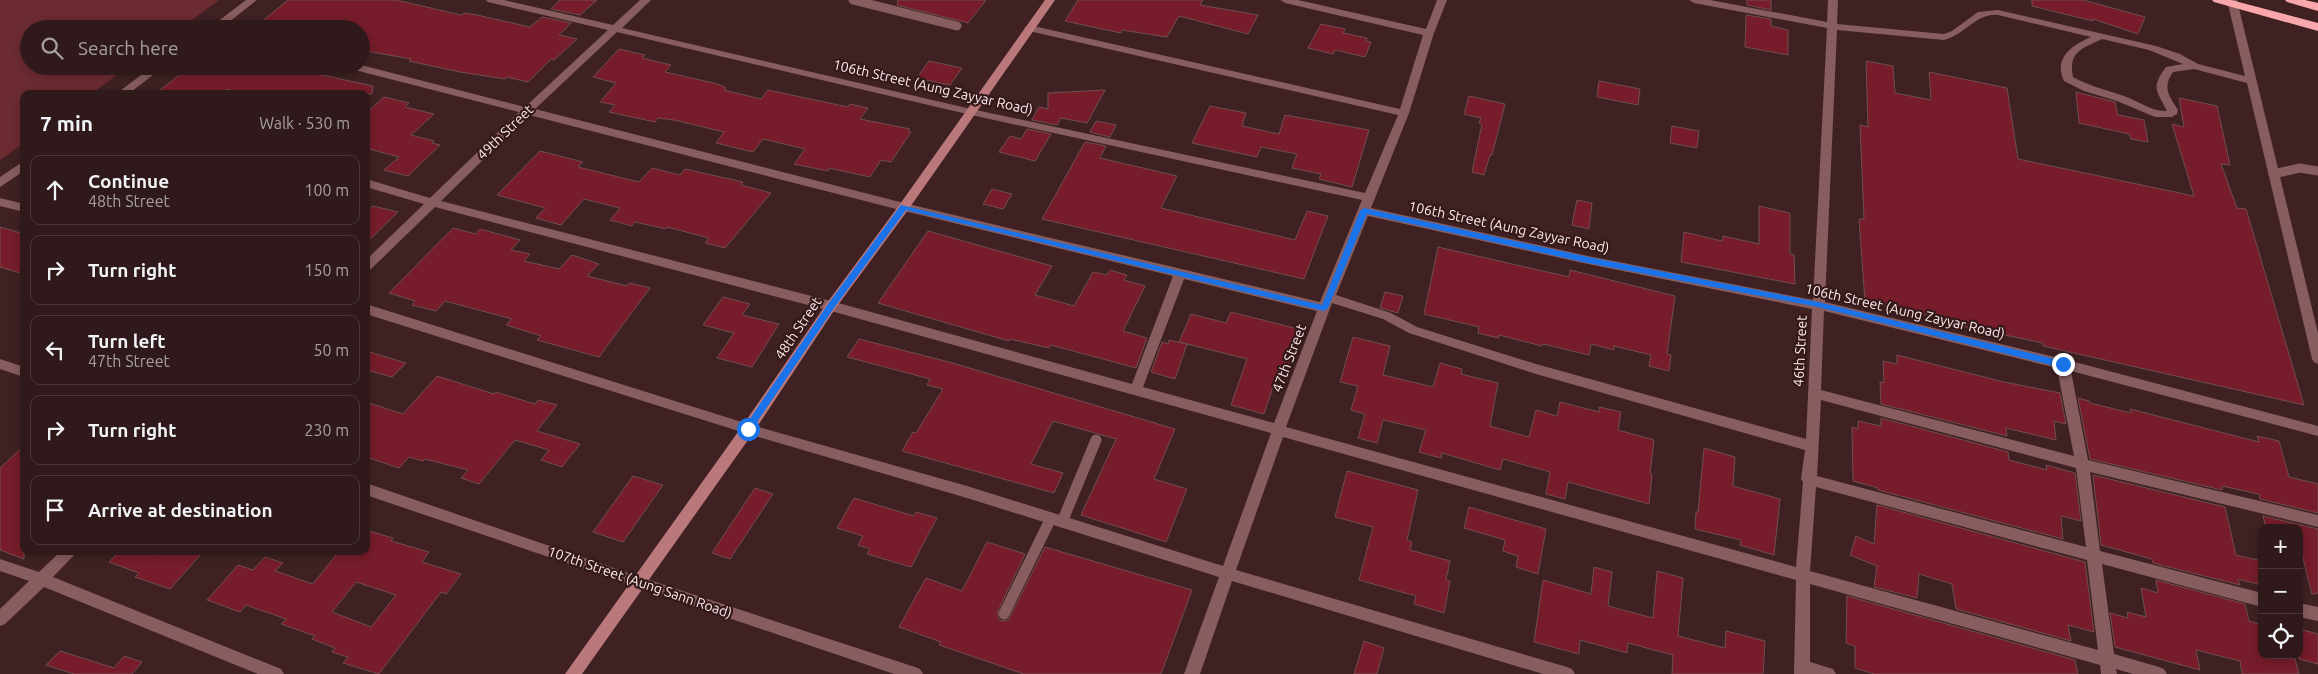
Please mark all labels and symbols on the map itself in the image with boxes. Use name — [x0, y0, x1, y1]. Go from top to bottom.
street label: 106th Street (Aung Zayyar Road) — [831, 56, 1035, 118]
street label: 49th Street — [474, 101, 537, 163]
street label: 106th Street (Aung Zayyar Road) — [1407, 198, 1611, 256]
street label: 106th Street (Aung Zayyar Road) — [1803, 280, 2007, 342]
street label: 48th Street — [771, 293, 825, 362]
street label: 46th Street — [1790, 314, 1810, 387]
street label: 47th Street — [1269, 321, 1309, 394]
route end — [2052, 353, 2075, 376]
route start — [737, 418, 760, 441]
street label: 107th Street (Aung Sann Road) — [546, 543, 734, 621]

